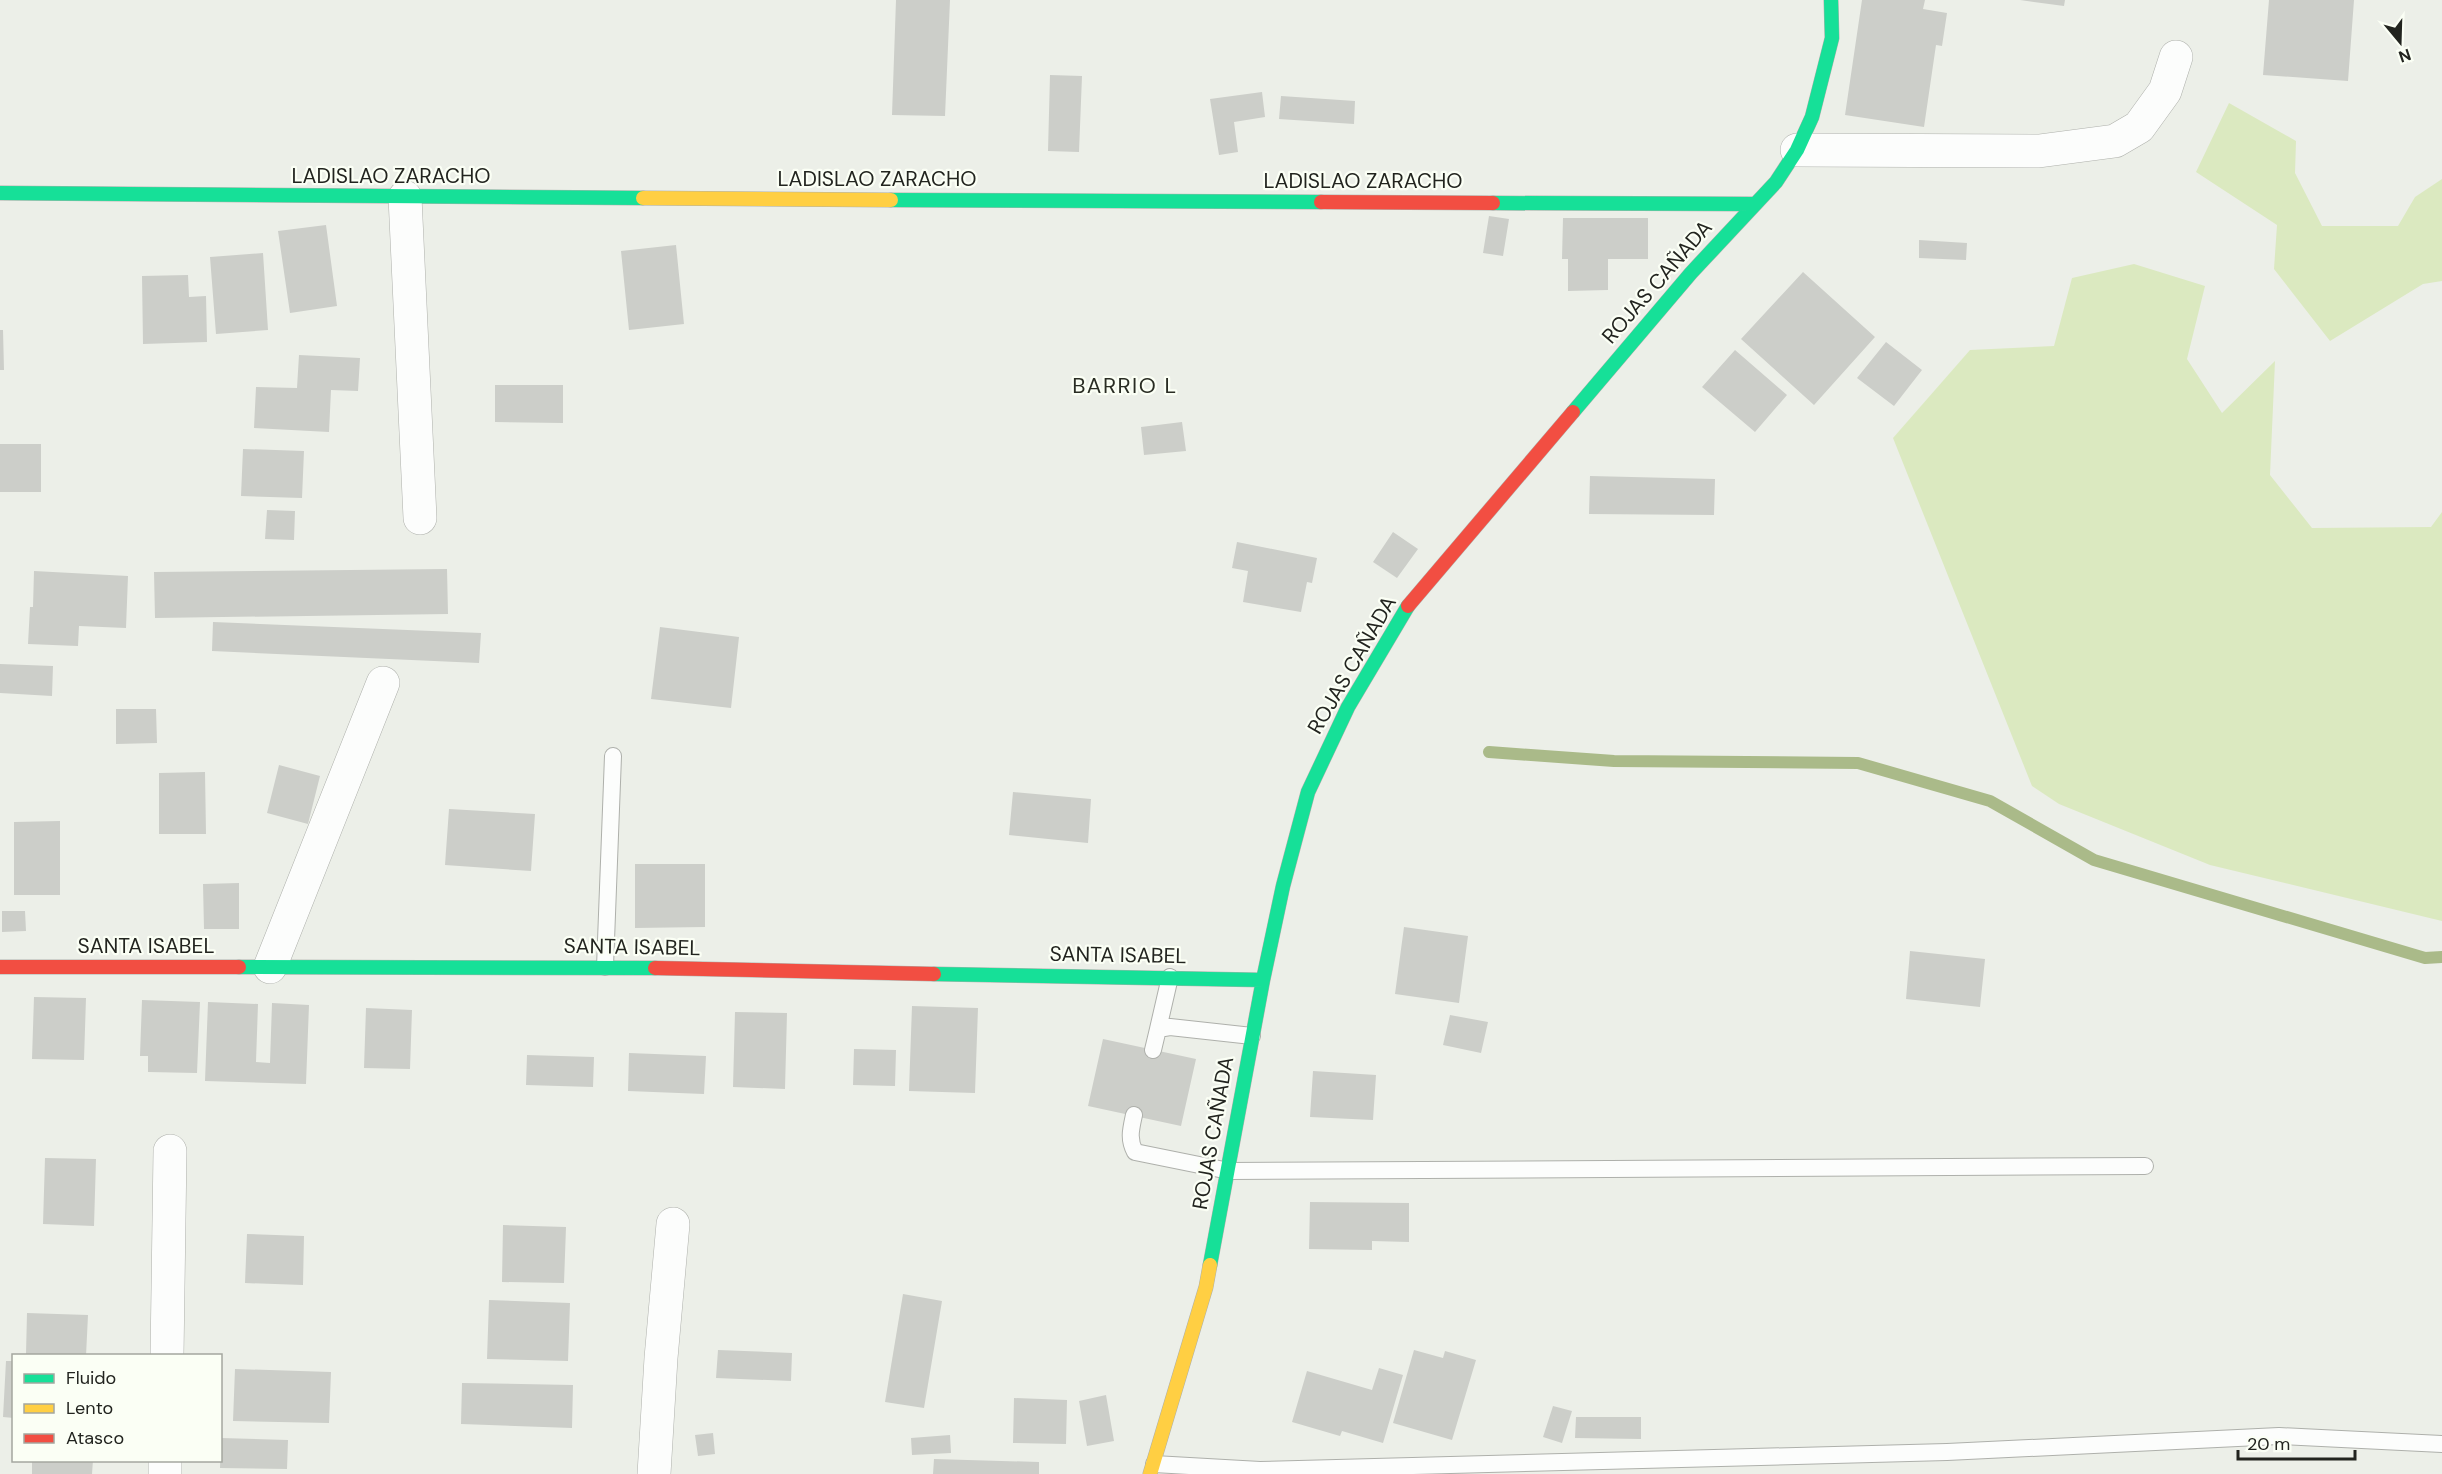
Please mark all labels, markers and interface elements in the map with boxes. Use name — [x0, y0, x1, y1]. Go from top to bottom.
north arrow — [2370, 12, 2430, 72]
text: N — [2396, 44, 2414, 68]
street label: LADISLAO ZARACHO — [291, 162, 491, 190]
street label: LADISLAO ZARACHO — [777, 165, 977, 193]
street label: LADISLAO ZARACHO — [1263, 167, 1463, 195]
street label: ROJAS CAÑADA — [1596, 214, 1718, 350]
district label: BARRIO L — [1072, 371, 1178, 400]
street label: ROJAS CAÑADA — [1301, 591, 1403, 739]
street label: SANTA ISABEL — [78, 932, 214, 960]
street label: SANTA ISABEL — [563, 932, 701, 962]
street label: SANTA ISABEL — [1049, 940, 1187, 970]
street label: ROJAS CAÑADA — [1186, 1054, 1240, 1212]
legend — [12, 1354, 222, 1462]
text: Fluido — [66, 1366, 116, 1390]
text: Lento — [66, 1396, 113, 1420]
scale bar — [2238, 1423, 2355, 1461]
text: Atasco — [66, 1426, 124, 1450]
text: 20 m — [2247, 1432, 2290, 1456]

